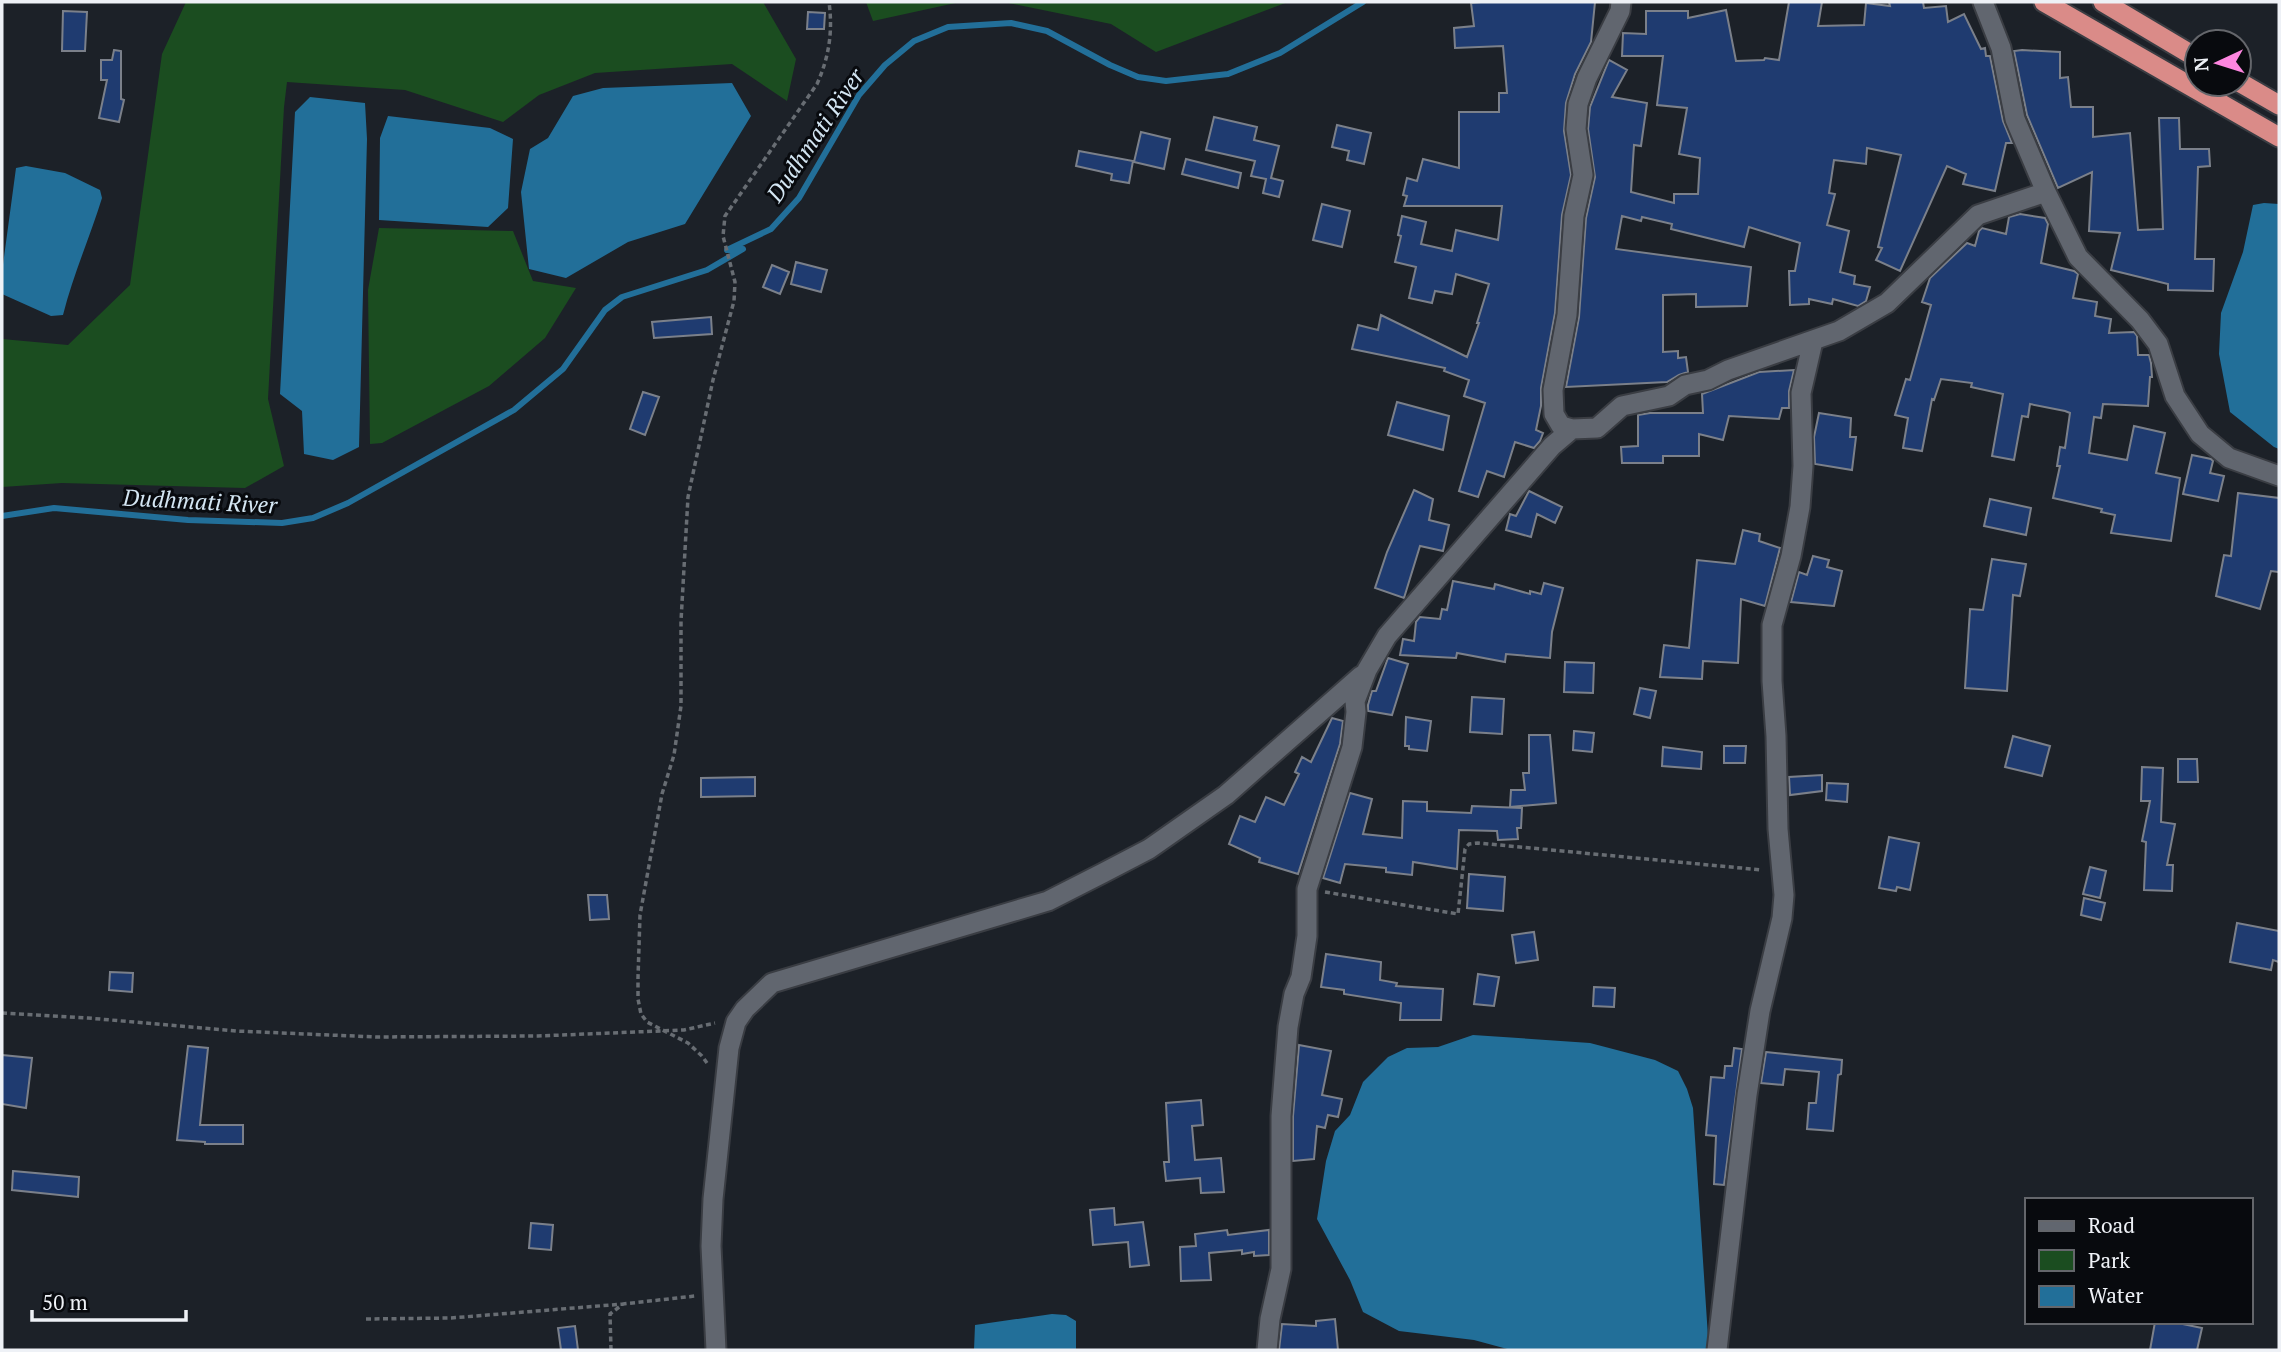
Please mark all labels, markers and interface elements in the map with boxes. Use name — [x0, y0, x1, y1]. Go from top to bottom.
north arrow — [2183, 28, 2253, 98]
text: N — [2188, 56, 2214, 72]
water label: Dudhmati River — [758, 61, 872, 208]
water label: Dudhmati River — [121, 481, 279, 521]
legend — [2025, 1198, 2253, 1324]
text: Road — [2088, 1211, 2135, 1239]
text: Park — [2088, 1246, 2130, 1274]
scale bar — [32, 1278, 186, 1322]
text: Water — [2088, 1281, 2143, 1309]
text: 50 m — [42, 1288, 88, 1316]

